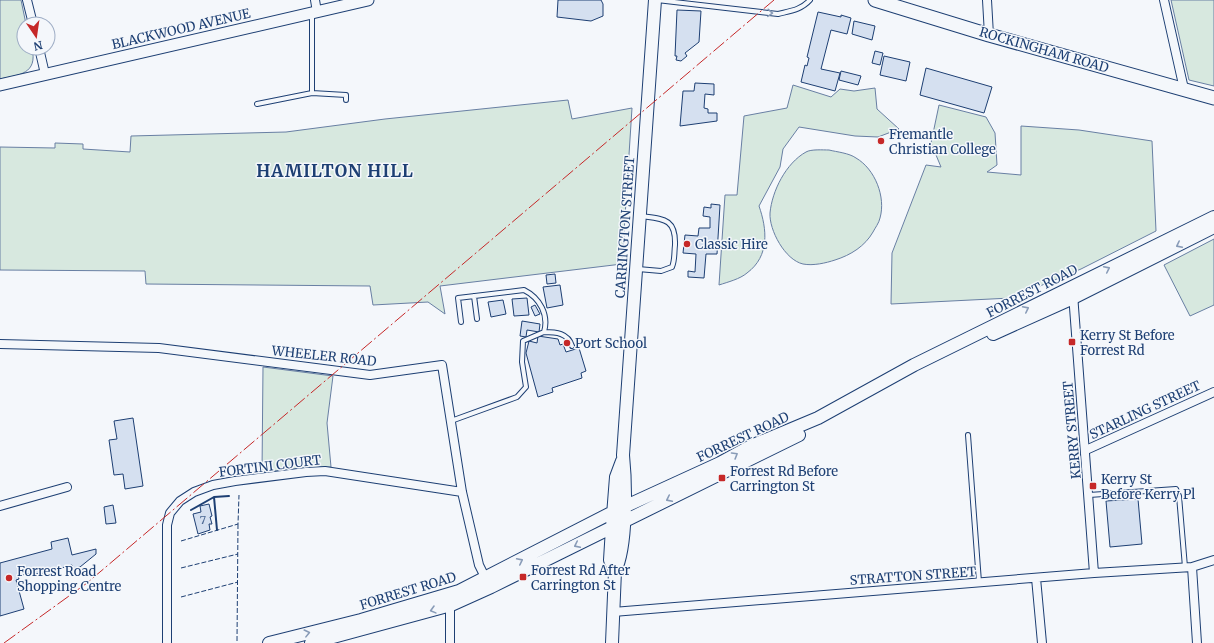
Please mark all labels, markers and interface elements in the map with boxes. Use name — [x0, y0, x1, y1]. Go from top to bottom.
street label: BLACKWOOD AVENUE — [110, 5, 253, 53]
one-way arrow — [767, 9, 773, 18]
north arrow — [16, 16, 56, 56]
street label: ROCKINGHAM ROAD — [977, 23, 1111, 77]
text: N — [32, 38, 44, 54]
place label: Fremantle Christian College — [889, 126, 996, 158]
marker: Fremantle Christian College — [876, 136, 886, 146]
street label: CARRINGTON STREET — [612, 155, 638, 299]
district label: HAMILTON HILL — [256, 160, 414, 182]
place label: Classic Hire — [695, 236, 768, 253]
marker: Classic Hire — [682, 239, 692, 249]
one-way arrow — [1176, 240, 1183, 248]
street label: FORREST ROAD — [984, 261, 1081, 321]
one-way arrow — [1103, 266, 1111, 274]
one-way arrow — [1022, 306, 1029, 314]
place label: Kerry St Before Forrest Rd — [1080, 327, 1175, 359]
place label: Port School — [575, 335, 647, 352]
marker: Kerry St Before Forrest Rd — [1067, 337, 1077, 347]
marker: Port School — [562, 338, 572, 348]
street label: WHEELER ROAD — [270, 342, 378, 370]
street label: STARLING STREET — [1087, 377, 1203, 443]
street label: KERRY STREET — [1059, 380, 1085, 480]
street label: FORREST ROAD — [694, 408, 792, 466]
street label: FORTINI COURT — [218, 451, 322, 481]
one-way arrow — [731, 453, 738, 460]
place label: Forrest Rd Before Carrington St — [730, 463, 838, 495]
place label: Kerry St Before Kerry Pl — [1101, 471, 1195, 503]
marker: Forrest Rd Before Carrington St — [717, 473, 727, 483]
marker: Kerry St Before Kerry Pl — [1088, 481, 1098, 491]
one-way arrow — [666, 494, 673, 502]
house number: 7 — [200, 513, 206, 527]
one-way arrow — [574, 540, 581, 548]
one-way arrow — [516, 558, 523, 565]
place label: Forrest Rd After Carrington St — [531, 562, 631, 594]
place label: Forrest Road Shopping Centre — [17, 563, 122, 595]
street label: STRATTON STREET — [849, 563, 977, 589]
street label: FORREST ROAD — [358, 568, 459, 614]
marker: Forrest Rd After Carrington St — [518, 572, 528, 582]
marker: Forrest Road Shopping Centre — [4, 573, 14, 583]
one-way arrow — [430, 605, 437, 614]
one-way arrow — [304, 630, 310, 638]

